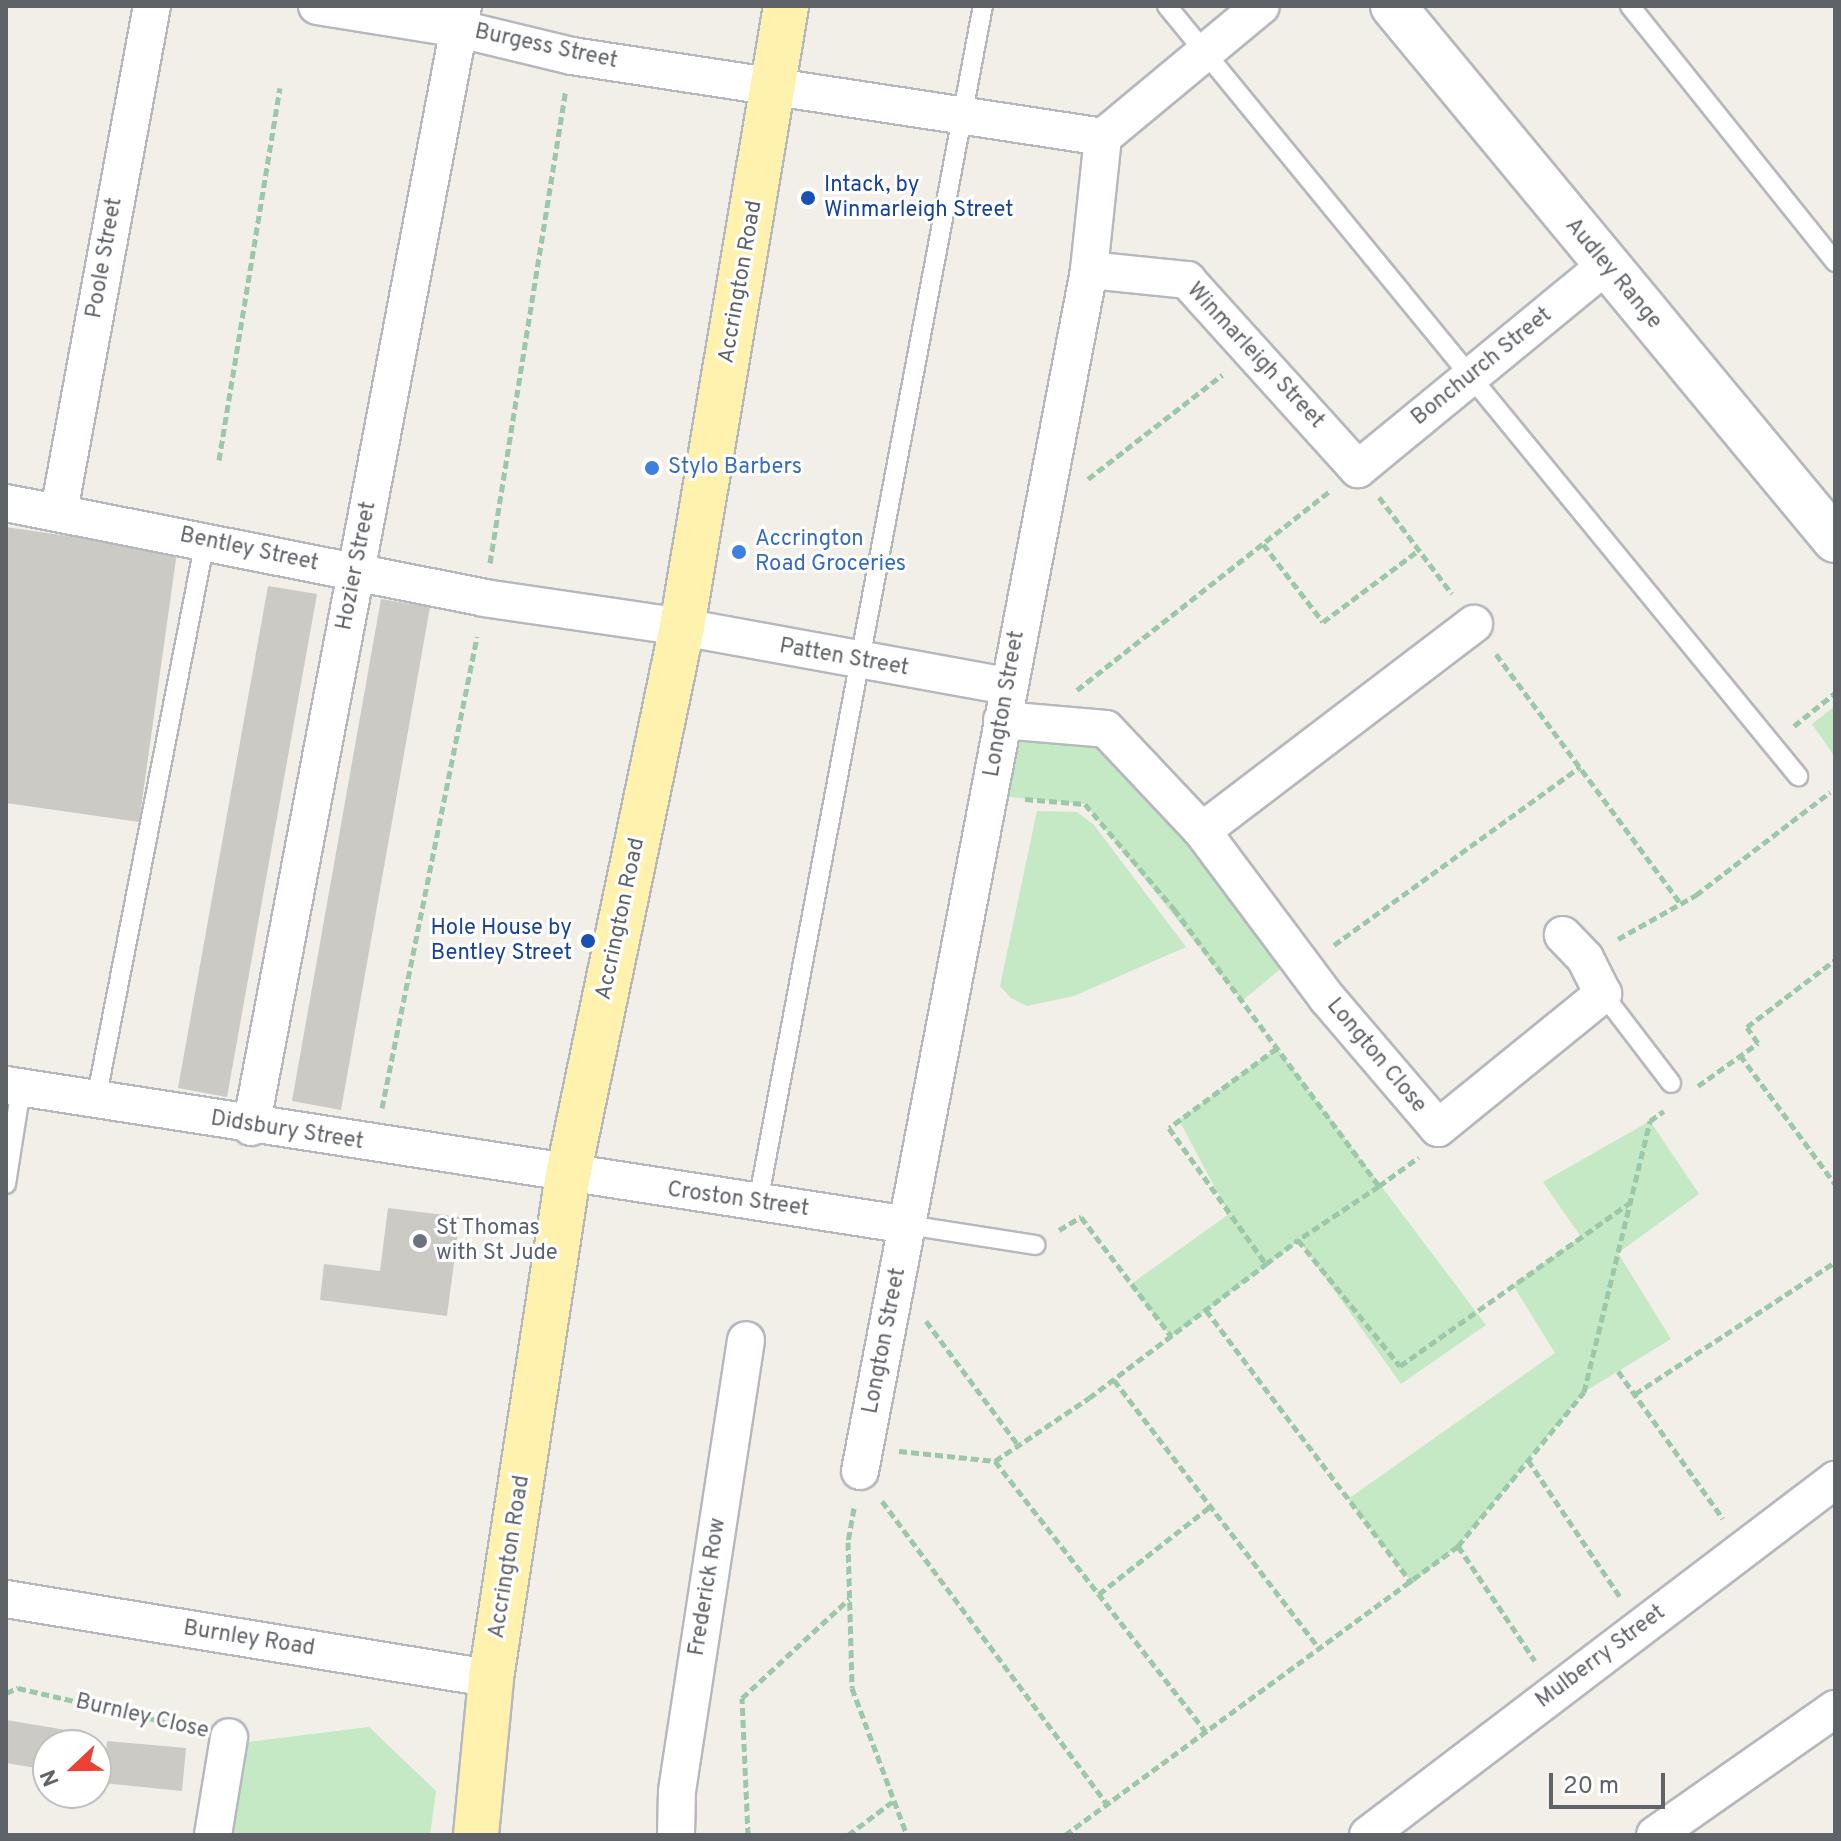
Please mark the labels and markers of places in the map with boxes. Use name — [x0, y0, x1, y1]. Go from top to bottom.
place label: Intack, by Winmarleigh Street — [824, 172, 1013, 224]
marker: Intack, by Winmarleigh Street — [799, 189, 817, 207]
place label: Stylo Barbers — [668, 455, 802, 481]
marker: Stylo Barbers — [643, 459, 661, 477]
place label: Accrington Road Groceries — [755, 526, 906, 578]
marker: Accrington Road Groceries — [730, 543, 748, 561]
place label: Hole House by Bentley Street — [430, 915, 572, 966]
marker: Hole House by Bentley Street — [579, 932, 597, 950]
place label: St Thomas with St Jude — [436, 1215, 558, 1266]
marker: St Thomas with St Jude — [411, 1232, 429, 1250]

